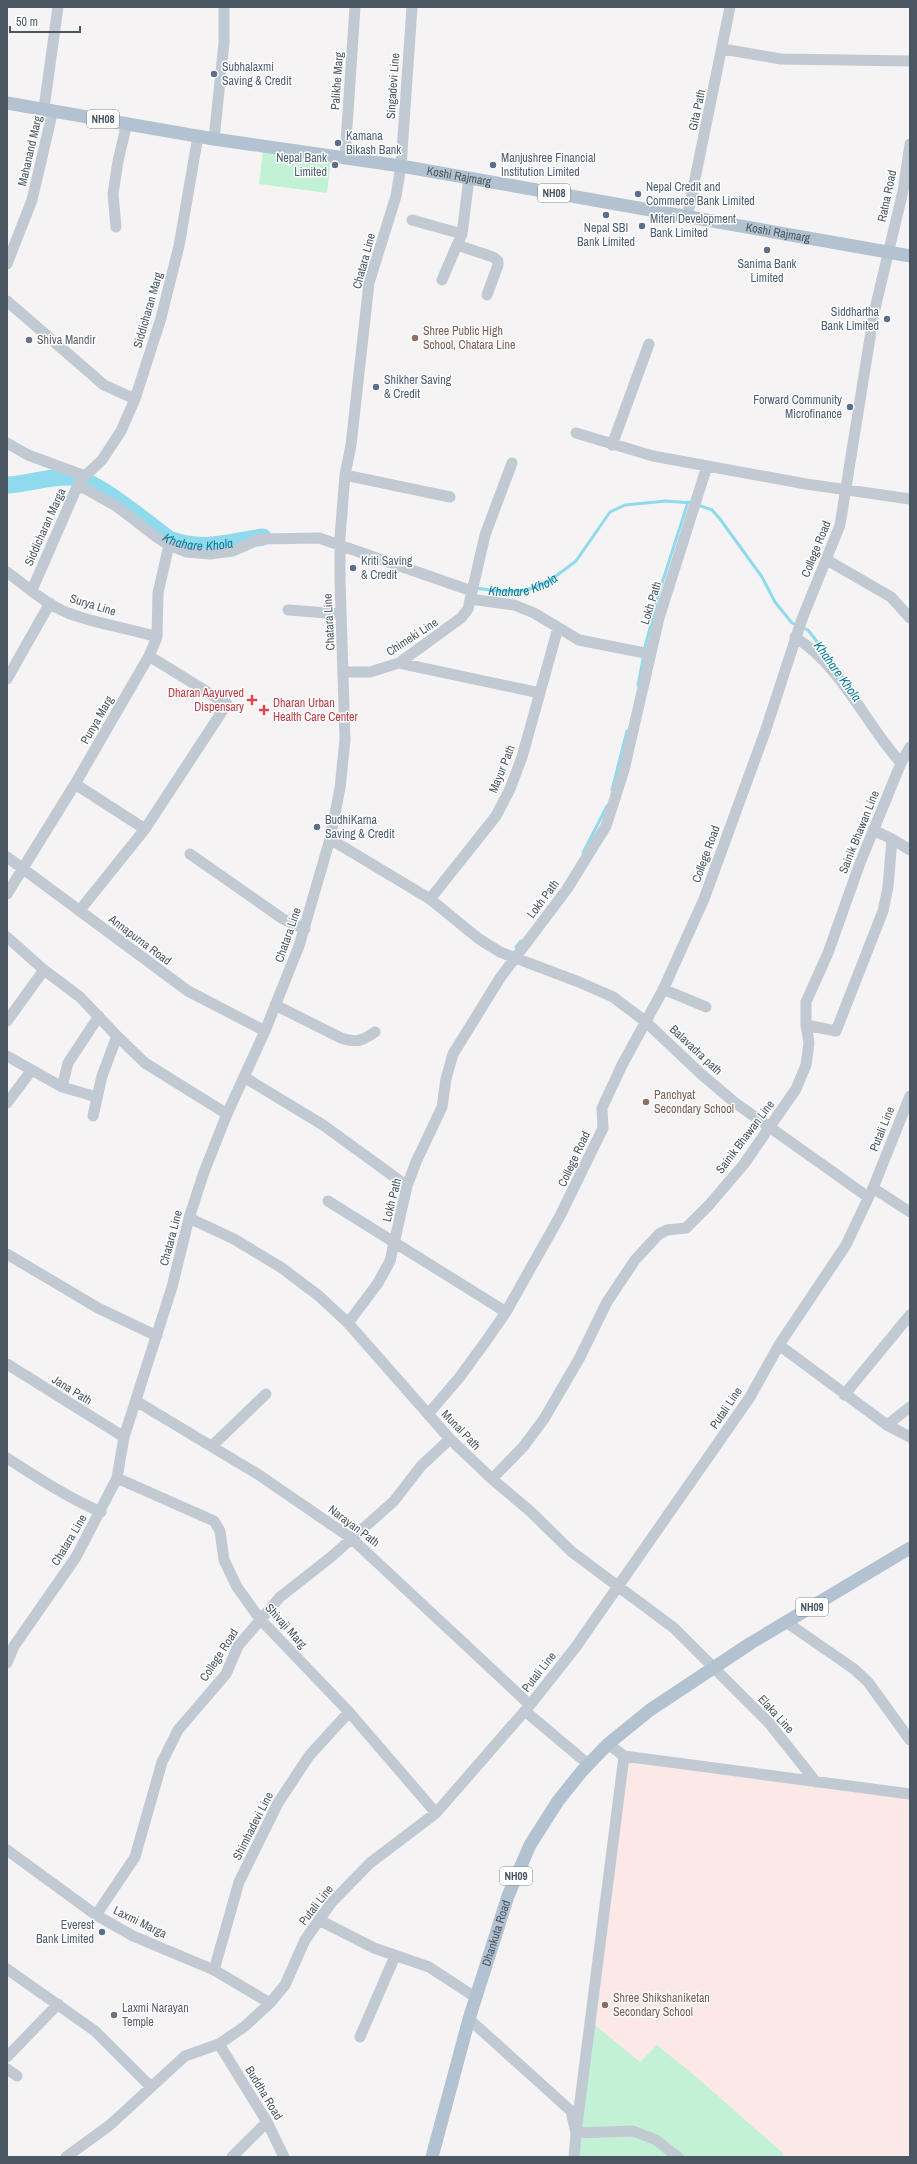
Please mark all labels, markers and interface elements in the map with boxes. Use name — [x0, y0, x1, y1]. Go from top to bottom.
scale bar — [10, 8, 80, 34]
text: 50 m — [16, 14, 38, 30]
street label: Palikhe Marg — [327, 51, 347, 110]
street label: Singadevi Line — [383, 52, 403, 120]
place label: Subhalaxmi Saving & Credit — [222, 59, 292, 89]
marker: Subhalaxmi Saving & Credit — [209, 69, 219, 79]
street label: Gita Path — [685, 88, 709, 132]
road number: NH08 — [87, 110, 119, 128]
street label: Mahanand Marg — [14, 114, 46, 188]
place label: Kamana Bikash Bank — [346, 128, 401, 158]
marker: Kamana Bikash Bank — [333, 138, 343, 148]
place label: Nepal Bank Limited — [276, 150, 327, 180]
place label: Manjushree Financial Institution Limited — [501, 150, 596, 180]
marker: Nepal Bank Limited — [330, 160, 340, 170]
marker: Manjushree Financial Institution Limited — [488, 160, 498, 170]
street label: Koshi Rajmarg — [426, 163, 493, 190]
street label: Ratna Road — [874, 169, 900, 223]
place label: Nepal Credit and Commerce Bank Limited — [646, 179, 755, 209]
road number: NH08 — [538, 184, 570, 202]
marker: Nepal Credit and Commerce Bank Limited — [633, 189, 643, 199]
marker: Nepal SBI Bank Limited — [601, 210, 611, 220]
place label: Miteri Development Bank Limited — [650, 211, 736, 241]
street label: Koshi Rajmarg — [745, 219, 812, 246]
place label: Nepal SBI Bank Limited — [577, 220, 635, 250]
marker: Miteri Development Bank Limited — [637, 221, 647, 231]
street label: Chatara Line — [349, 231, 379, 291]
marker: Sanima Bank Limited — [762, 245, 772, 255]
place label: Sanima Bank Limited — [737, 256, 797, 286]
street label: Siddicharan Marg — [130, 270, 167, 350]
place label: Siddhartha Bank Limited — [821, 304, 880, 334]
marker: Siddhartha Bank Limited — [882, 314, 892, 324]
place label: Shree Public High School, Chatara Line — [423, 323, 515, 353]
place label: Shiva Mandir — [37, 332, 96, 348]
marker: Shree Public High School, Chatara Line — [410, 333, 420, 343]
marker: Shiva Mandir — [24, 335, 34, 345]
place label: Shikher Saving & Credit — [384, 372, 452, 402]
marker: Shikher Saving & Credit — [371, 382, 381, 392]
place label: Forward Community Microfinance — [753, 392, 842, 422]
marker: Forward Community Microfinance — [845, 402, 855, 412]
street label: Siddicharan Marga — [21, 485, 70, 568]
street label: College Road — [797, 518, 835, 580]
water label: Khahare Khola — [159, 529, 234, 554]
place label: Kriti Saving & Credit — [361, 553, 413, 583]
marker: Kriti Saving & Credit — [348, 563, 358, 573]
water label: Khahare Khola — [487, 570, 561, 600]
street label: Lokh Path — [637, 579, 665, 627]
street label: Surya Line — [68, 590, 118, 620]
street label: Chatara Line — [320, 593, 338, 651]
street label: Chimeki Line — [383, 614, 441, 660]
water label: Khahare Khola — [810, 638, 865, 705]
place label: Dharan Aayurved Dispensary — [168, 685, 244, 715]
street label: Punya Marg — [77, 693, 117, 747]
marker: Dharan Aayurved Dispensary — [247, 695, 257, 705]
place label: Dharan Urban Health Care Center — [273, 695, 358, 725]
marker: Dharan Urban Health Care Center — [258, 704, 270, 716]
street label: Mayur Path — [485, 743, 519, 795]
street label: Sainik Bhawan Line — [835, 788, 883, 876]
place label: BudhiKarna Saving & Credit — [325, 812, 395, 842]
marker: BudhiKarna Saving & Credit — [312, 822, 322, 832]
street label: College Road — [688, 823, 724, 885]
street label: Lokh Path — [523, 876, 563, 922]
street label: Chatara Line — [271, 905, 305, 965]
street label: Annapurna Road — [105, 911, 175, 969]
street label: Balavadra path — [666, 1022, 726, 1078]
place label: Panchyat Secondary School — [654, 1087, 734, 1117]
marker: Panchyat Secondary School — [641, 1097, 651, 1107]
street label: Sainik Bhawan Line — [712, 1097, 778, 1177]
street label: Putali Line — [866, 1104, 898, 1154]
street label: College Road — [554, 1129, 594, 1189]
street label: Lokh Path — [379, 1177, 405, 1223]
street label: Chatara Line — [156, 1208, 186, 1268]
street label: Jana Path — [49, 1371, 95, 1409]
street label: Putali Line — [706, 1384, 746, 1432]
street label: Munal Path — [438, 1407, 484, 1453]
street label: Narayan Path — [325, 1502, 383, 1550]
street label: Chatara Line — [47, 1511, 91, 1569]
road number: NH09 — [796, 1598, 828, 1616]
street label: Shivaji Marg — [262, 1600, 311, 1652]
street label: College Road — [196, 1626, 242, 1684]
street label: Putali Line — [518, 1649, 560, 1695]
street label: Elaka Line — [754, 1691, 798, 1737]
street label: Shimhadevi Line — [229, 1789, 277, 1863]
road number: NH09 — [500, 1867, 532, 1885]
street label: Putali Line — [295, 1882, 337, 1928]
street label: Dhankuta Road — [478, 1898, 514, 1968]
street label: Laxmi Marga — [111, 1902, 170, 1942]
place label: Everest Bank Limited — [36, 1917, 94, 1947]
marker: Everest Bank Limited — [97, 1927, 107, 1937]
place label: Shree Shikshaniketan Secondary School — [613, 1990, 710, 2020]
place label: Laxmi Narayan Temple — [122, 2000, 189, 2030]
marker: Shree Shikshaniketan Secondary School — [600, 2000, 610, 2010]
marker: Laxmi Narayan Temple — [109, 2010, 119, 2020]
street label: Buddha Road — [242, 2063, 286, 2123]

